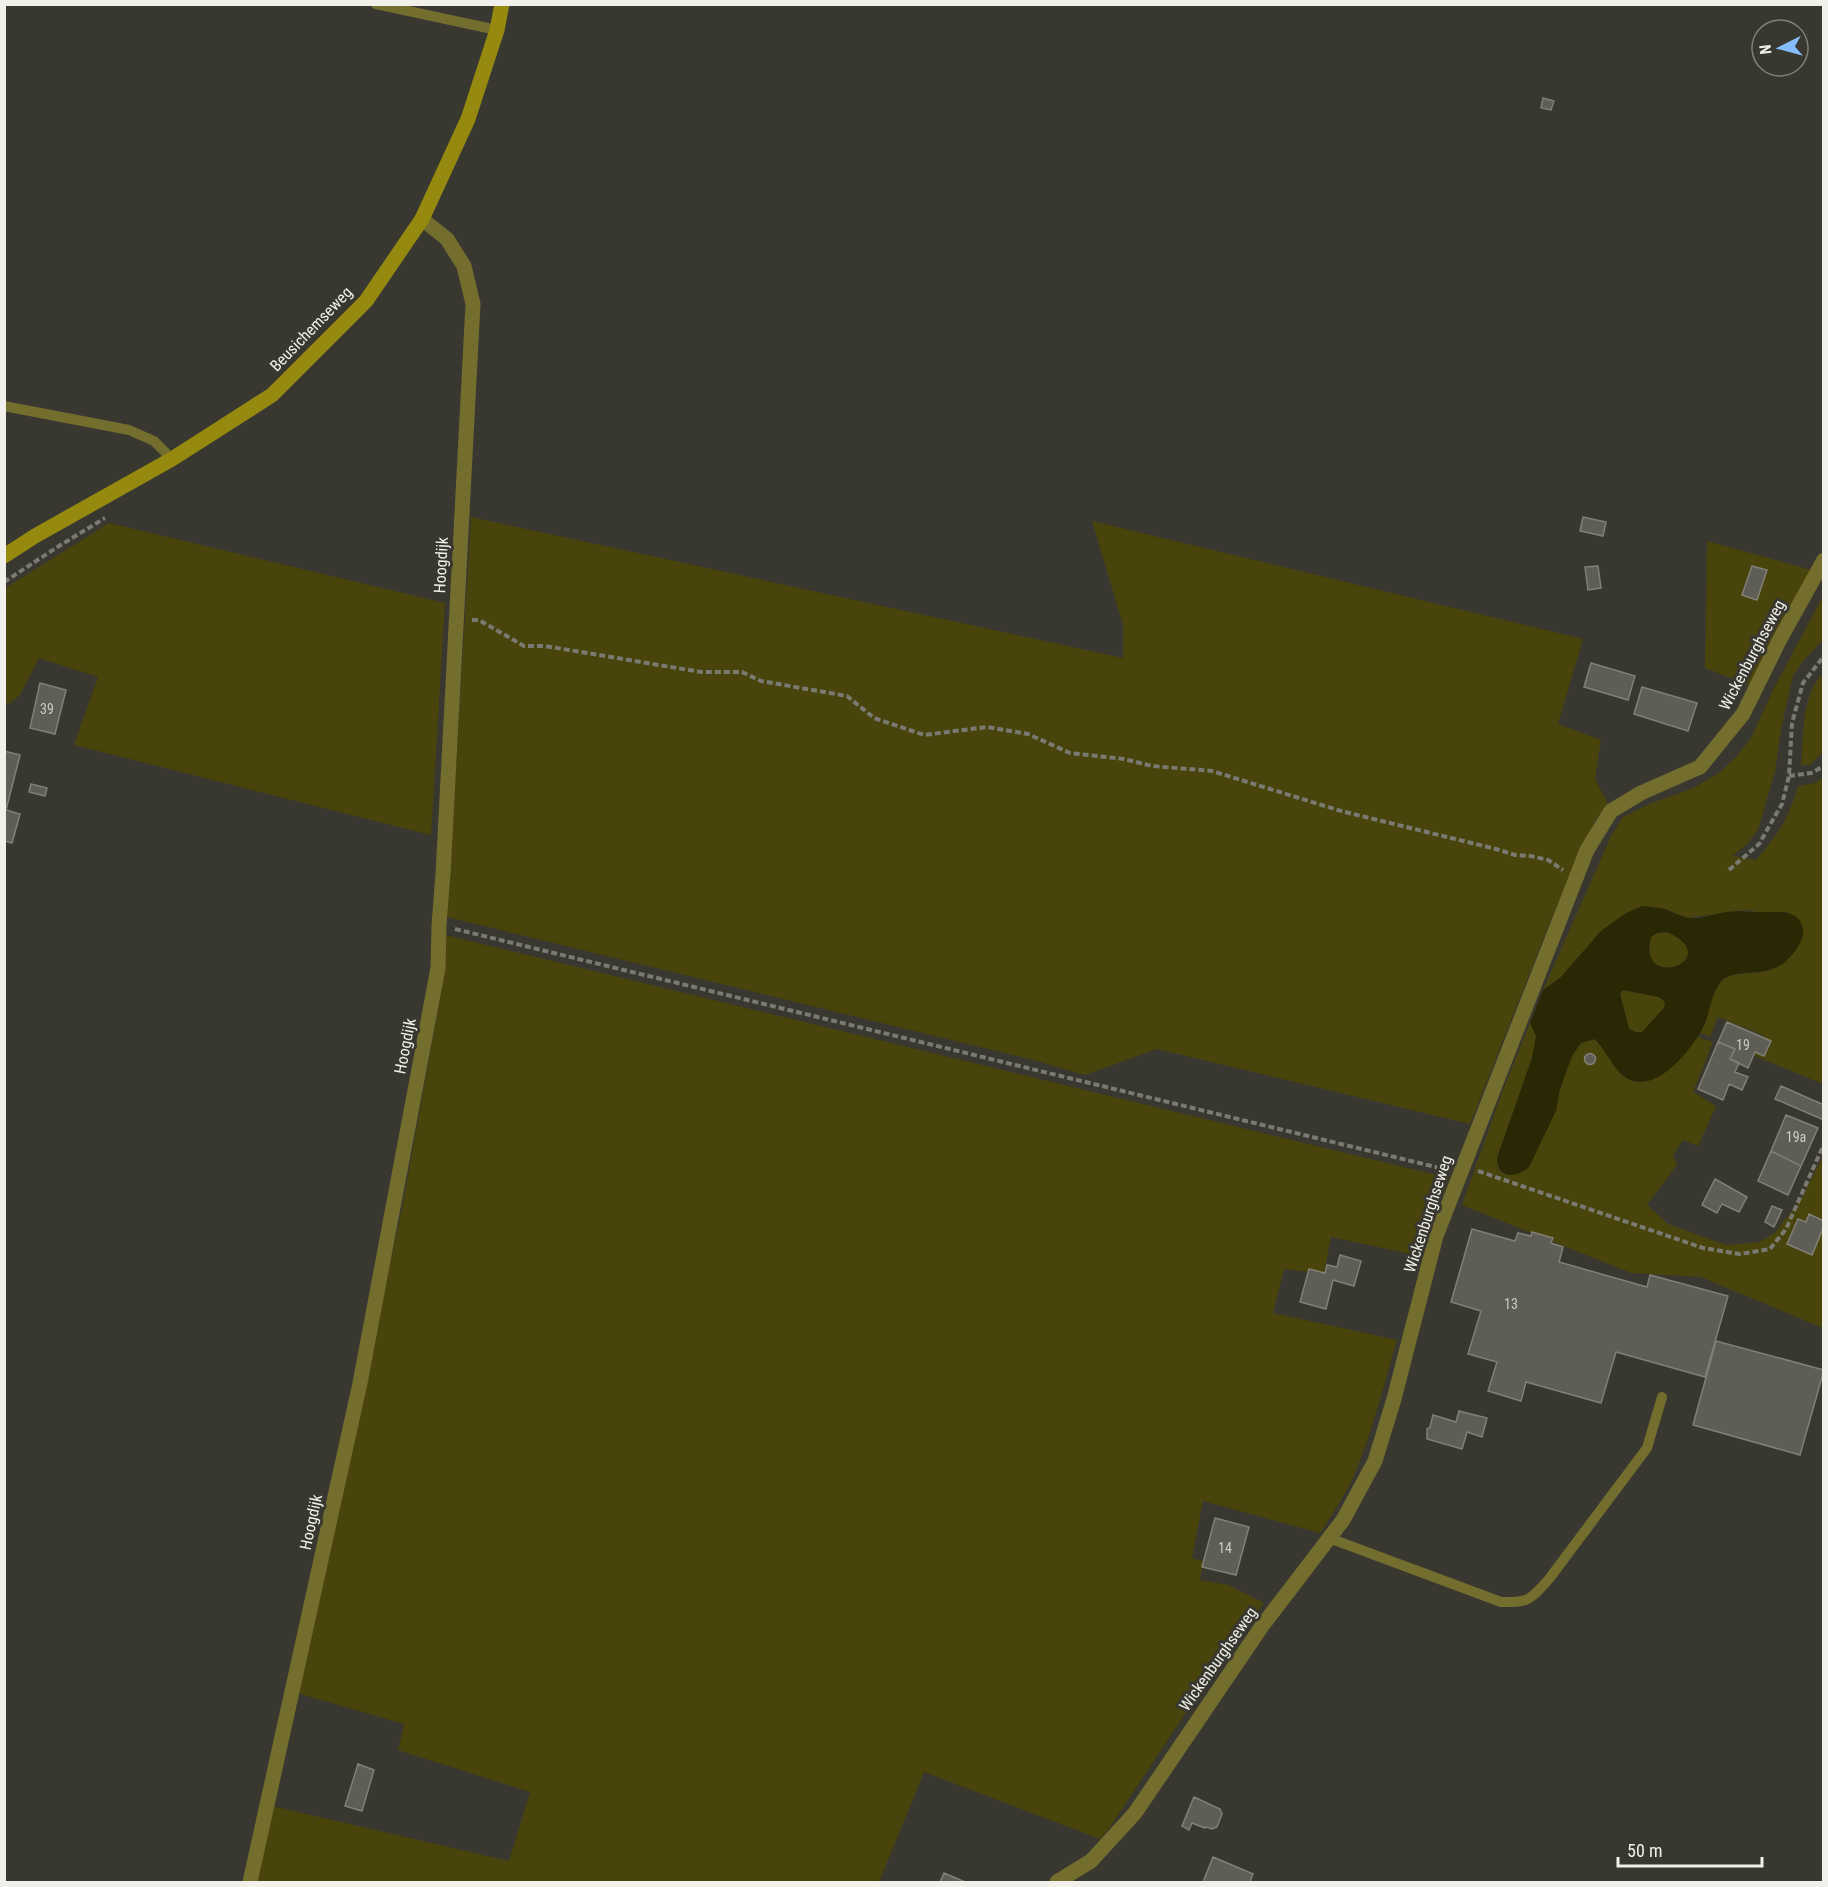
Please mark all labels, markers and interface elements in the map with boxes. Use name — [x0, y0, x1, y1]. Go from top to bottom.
north arrow — [1750, 18, 1810, 78]
text: N — [1756, 44, 1776, 55]
street label: Beusichemseweg — [266, 283, 356, 375]
street label: Hoogdijk — [430, 536, 452, 594]
street label: Wickenburghseweg — [1715, 597, 1789, 713]
house number: 39 — [40, 701, 54, 717]
street label: Hoogdijk — [390, 1016, 420, 1075]
house number: 19 — [1736, 1037, 1750, 1053]
house number: 19a — [1786, 1129, 1806, 1145]
street label: Wickenburghseweg — [1400, 1153, 1456, 1275]
house number: 13 — [1504, 1296, 1518, 1312]
street label: Hoogdijk — [296, 1492, 326, 1552]
house number: 14 — [1218, 1540, 1232, 1556]
street label: Wickenburghseweg — [1175, 1604, 1261, 1714]
scale bar — [1618, 1830, 1762, 1868]
text: 50 m — [1627, 1840, 1662, 1861]

